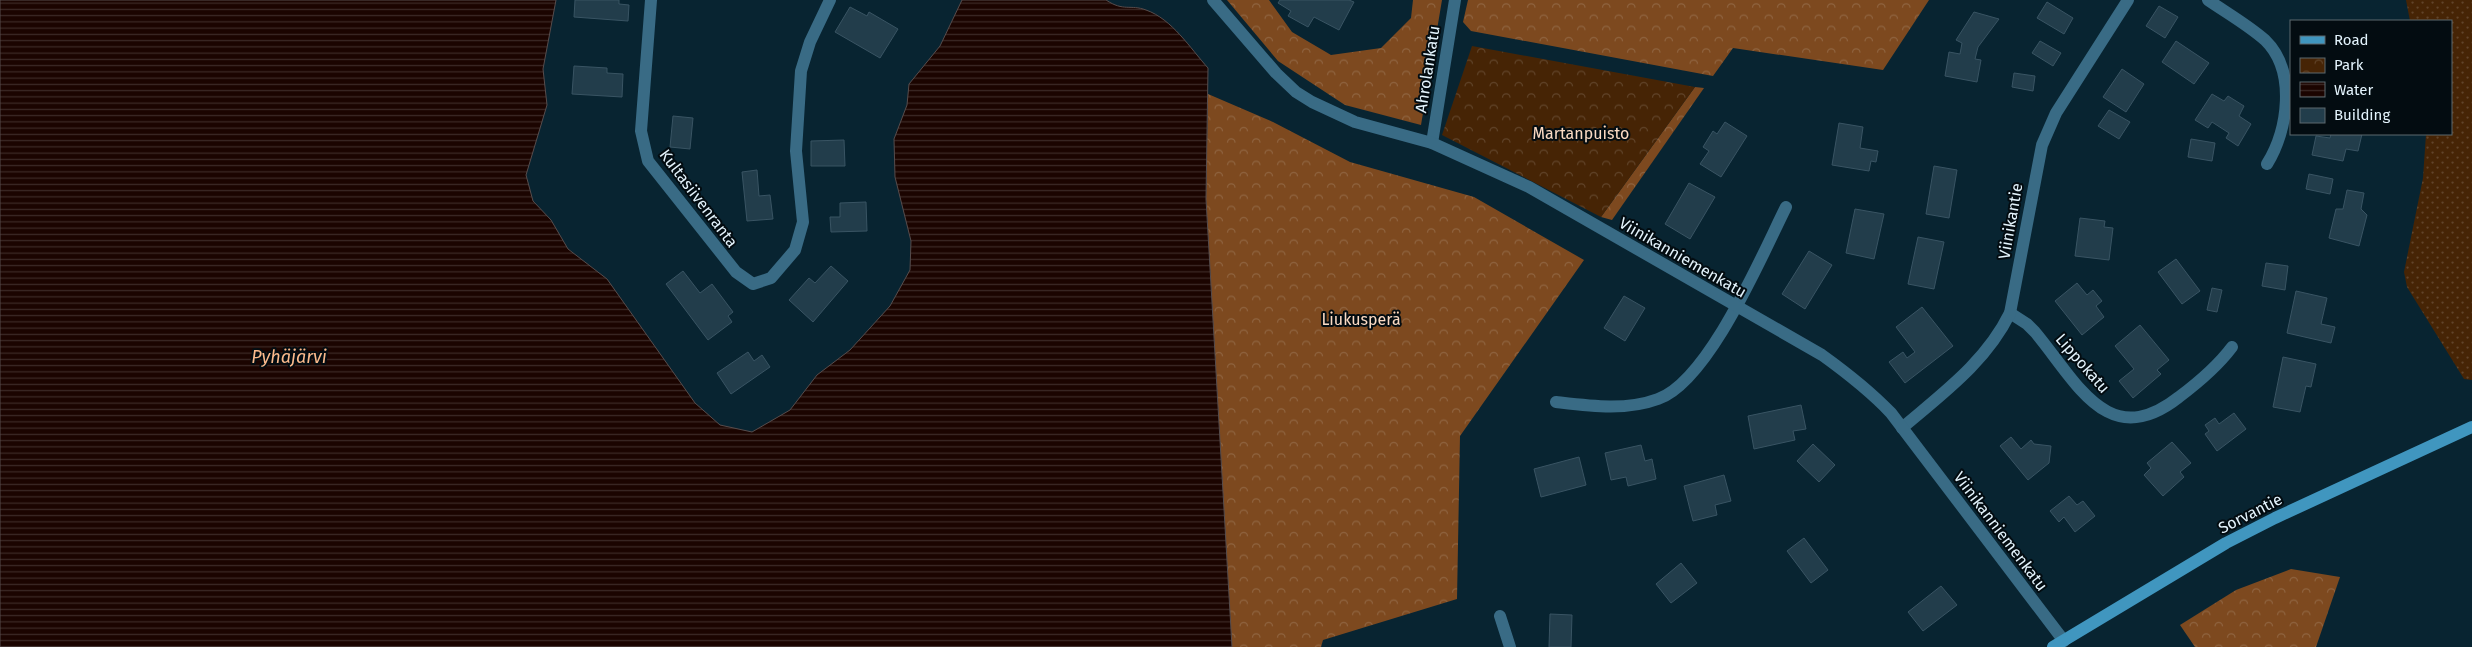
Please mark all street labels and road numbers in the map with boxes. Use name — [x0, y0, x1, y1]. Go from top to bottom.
street label: Ahrolankatu — [1411, 24, 1444, 114]
street label: Kultasiivenranta — [656, 145, 742, 251]
street label: Viinikantie — [1994, 182, 2027, 261]
street label: Viinikanniemenkatu — [1616, 213, 1750, 302]
street label: Lippokatu — [2052, 330, 2114, 397]
street label: Viinikanniemenkatu — [1950, 468, 2052, 595]
street label: Sorvantie — [2215, 489, 2285, 538]

